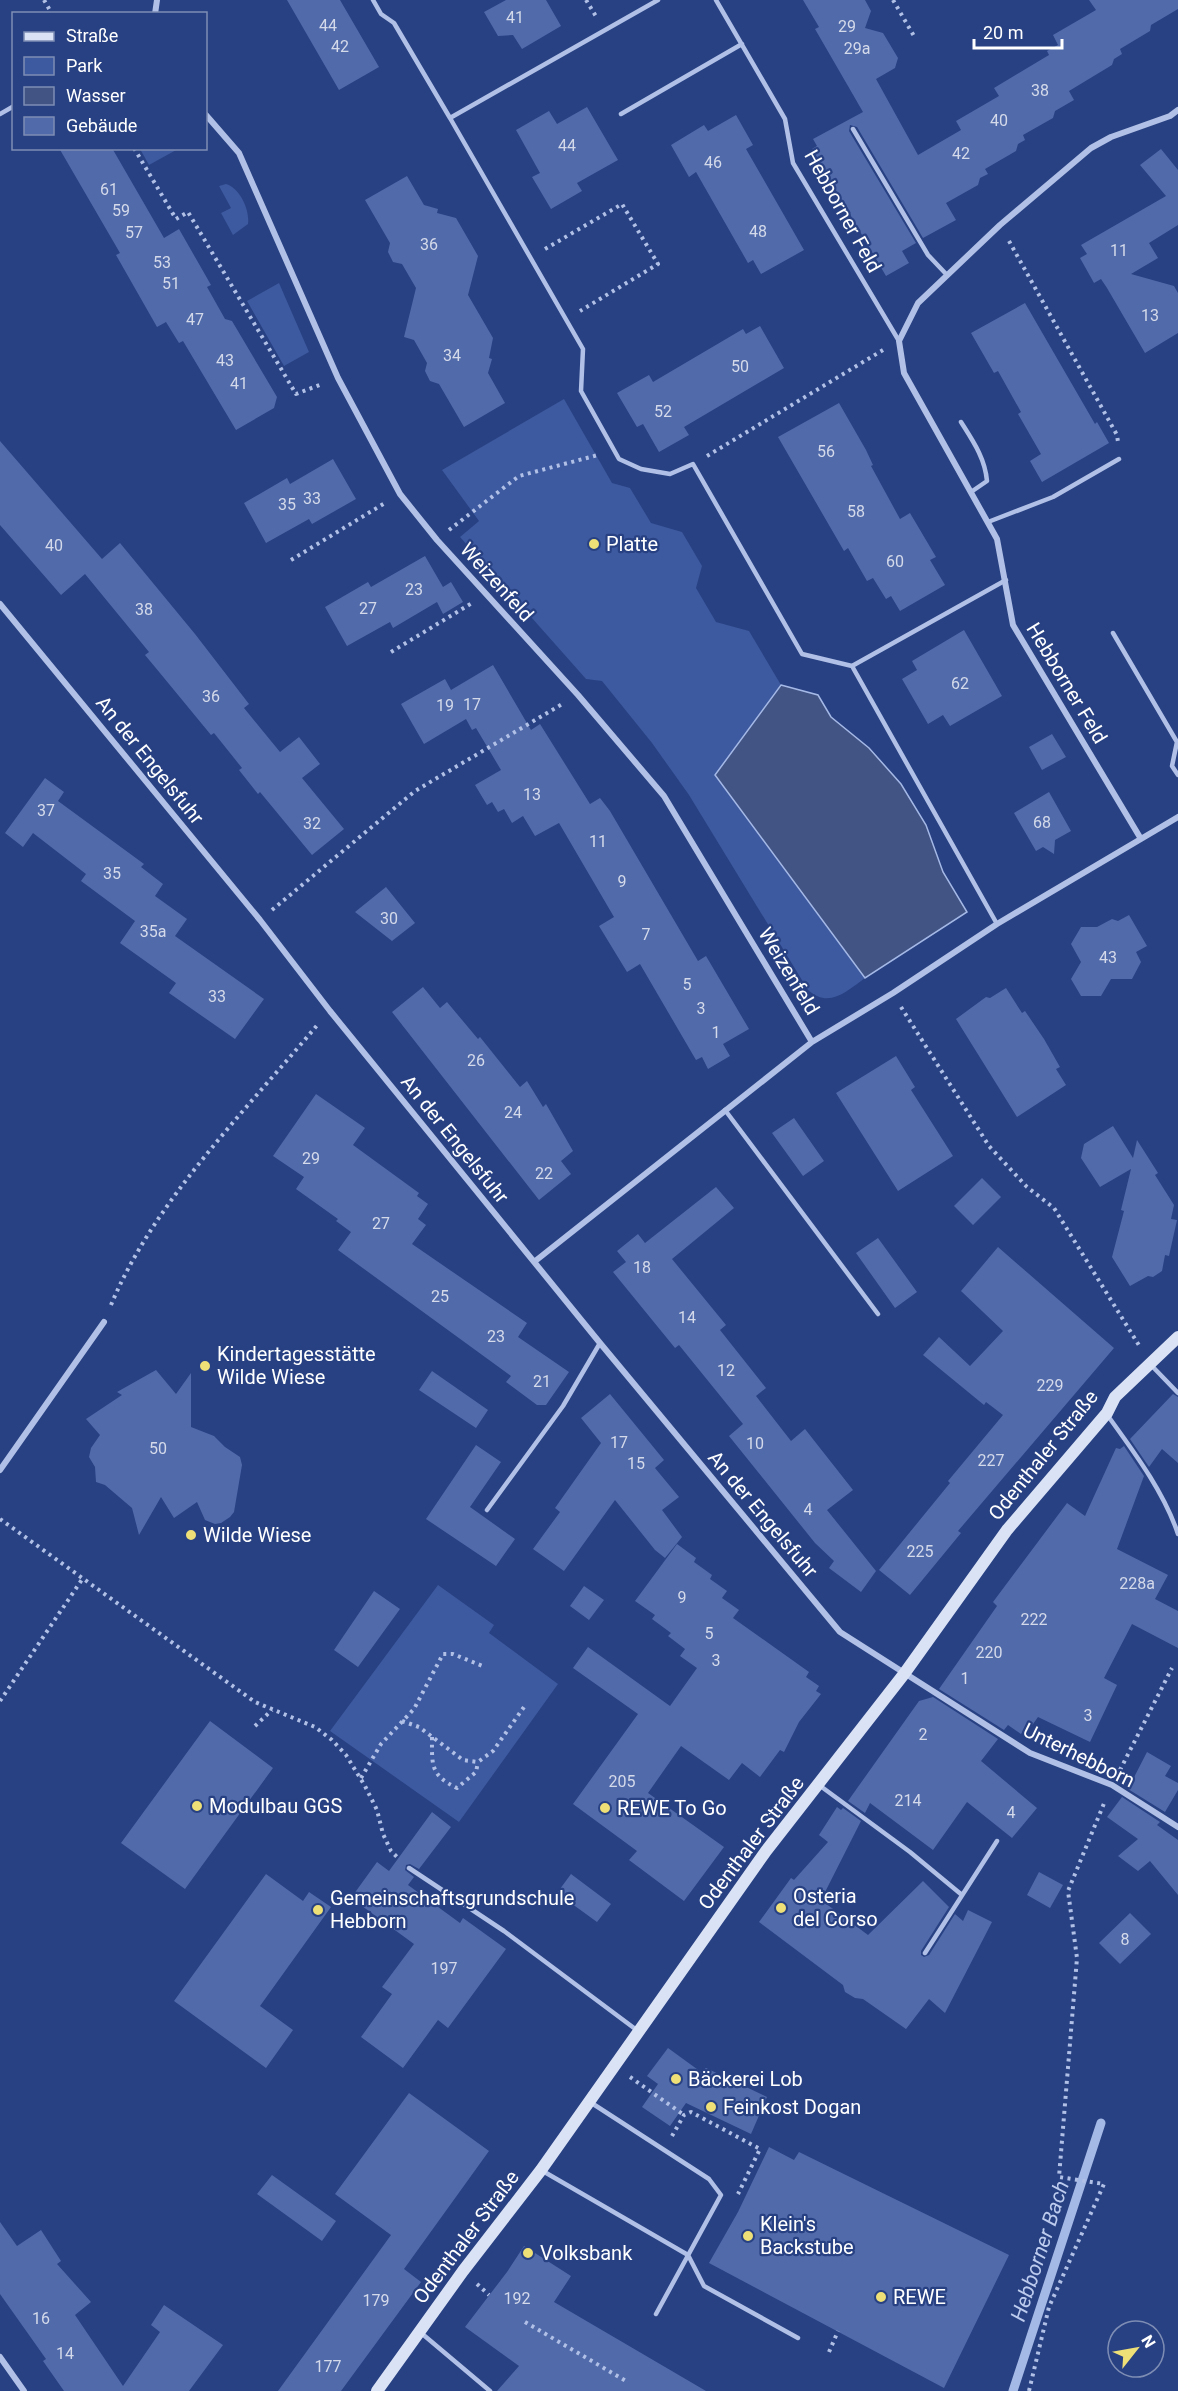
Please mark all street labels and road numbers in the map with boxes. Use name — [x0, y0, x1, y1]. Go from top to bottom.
street label: Hebborner Feld — [799, 145, 887, 277]
street label: Weizenfeld — [455, 538, 539, 626]
street label: Hebborner Feld — [1022, 618, 1112, 748]
street label: An der Engelsfuhr — [91, 691, 209, 829]
street label: Weizenfeld — [754, 923, 824, 1019]
street label: An der Engelsfuhr — [396, 1070, 514, 1208]
street label: Odenthaler Straße — [983, 1385, 1103, 1525]
street label: An der Engelsfuhr — [703, 1446, 823, 1582]
street label: Unterhebborn — [1019, 1718, 1139, 1792]
street label: Odenthaler Straße — [693, 1772, 809, 1914]
street label: Odenthaler Straße — [408, 2166, 524, 2308]

